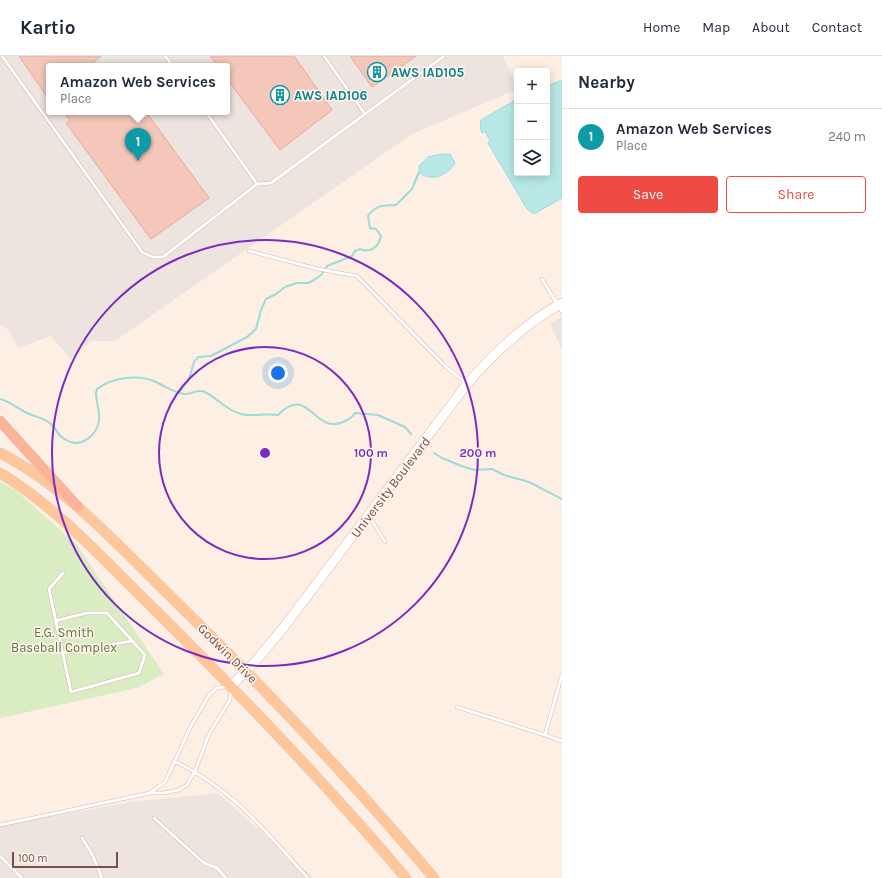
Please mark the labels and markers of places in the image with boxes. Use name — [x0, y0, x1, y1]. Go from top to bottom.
building icon: AWS IAD105 — [366, 61, 388, 83]
place label: AWS IAD105 — [391, 65, 464, 80]
building icon: AWS IAD106 — [269, 84, 291, 106]
place label: AWS IAD106 — [294, 88, 367, 103]
pin: 1 — [125, 128, 151, 161]
centre of rings — [258, 446, 272, 460]

